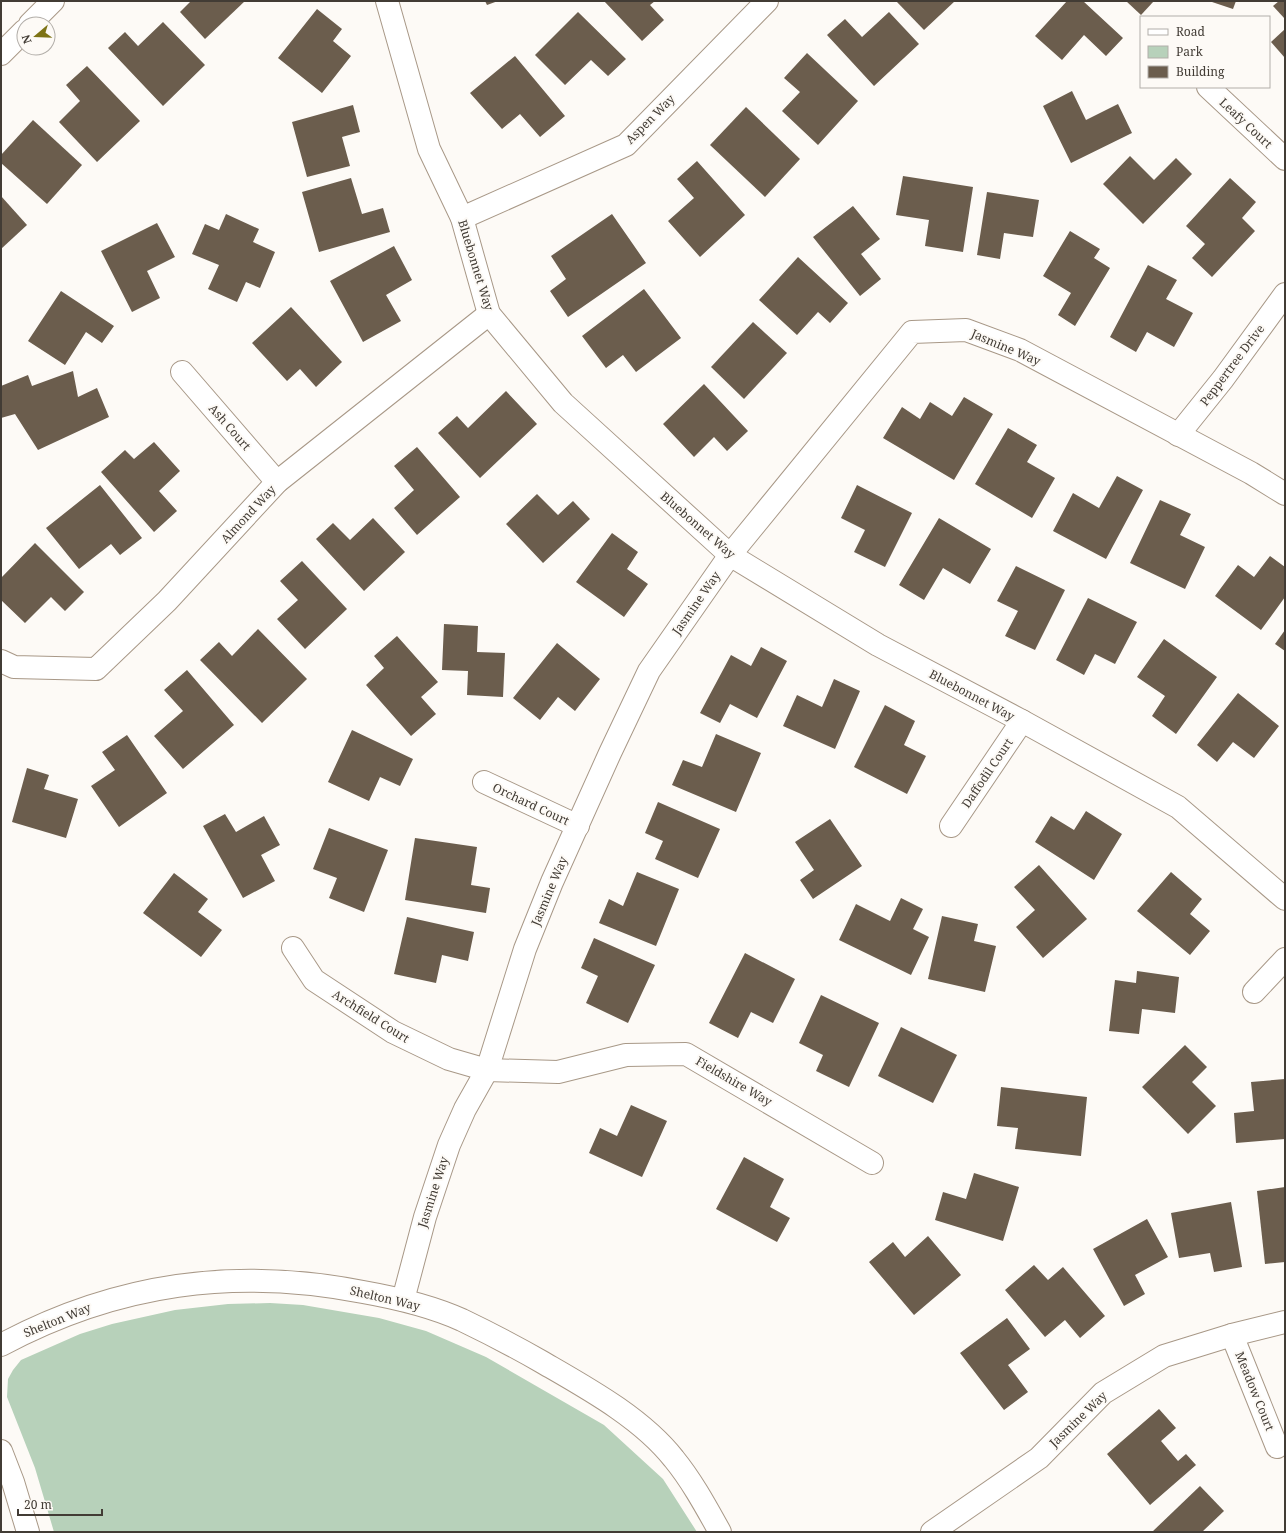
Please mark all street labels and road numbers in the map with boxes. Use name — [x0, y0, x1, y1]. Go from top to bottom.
street label: Aspen Way — [622, 90, 679, 147]
street label: Leafy Court — [1216, 94, 1276, 152]
street label: Bluebonnet Way — [454, 217, 498, 313]
street label: Peppertree Drive — [1196, 321, 1268, 409]
street label: Jasmine Way — [968, 324, 1044, 369]
street label: Ash Court — [205, 400, 255, 454]
street label: Almond Way — [217, 481, 279, 547]
street label: Bluebonnet Way — [657, 488, 739, 562]
street label: Jasmine Way — [667, 568, 724, 639]
street label: Bluebonnet Way — [926, 665, 1018, 725]
street label: Daffodil Court — [957, 735, 1017, 811]
street label: Orchard Court — [490, 779, 572, 829]
street label: Jasmine Way — [526, 853, 571, 929]
street label: Archfield Court — [329, 985, 413, 1047]
street label: Fieldshire Way — [693, 1052, 775, 1110]
street label: Jasmine Way — [413, 1154, 453, 1231]
street label: Shelton Way — [348, 1282, 422, 1314]
street label: Shelton Way — [21, 1299, 93, 1341]
street label: Meadow Court — [1231, 1349, 1279, 1433]
street label: Jasmine Way — [1045, 1387, 1111, 1451]

